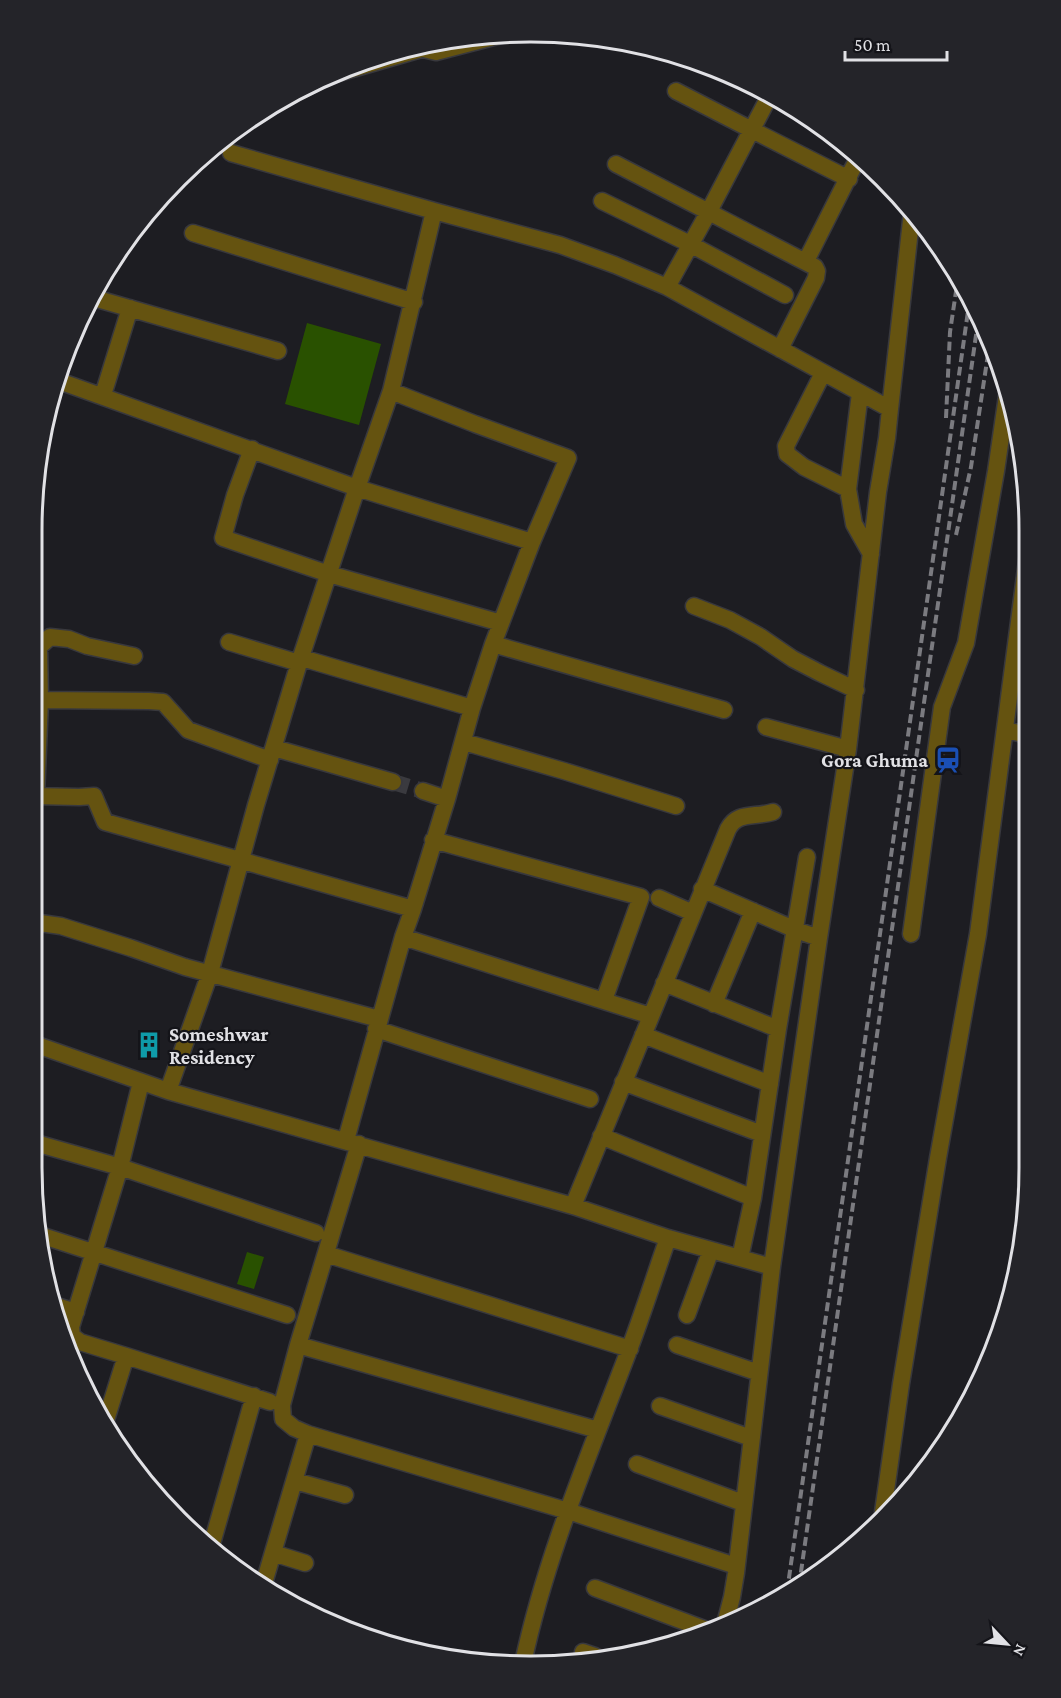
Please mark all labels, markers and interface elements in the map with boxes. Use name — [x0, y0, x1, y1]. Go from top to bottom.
scale bar — [845, 24, 947, 62]
text: 50 m — [854, 35, 891, 55]
station icon: Gora Ghuma — [933, 745, 963, 775]
place label: Gora Ghuma — [821, 749, 928, 771]
place label: Someshwar Residency — [169, 1023, 269, 1068]
building icon: Someshwar Residency — [134, 1030, 164, 1060]
north arrow — [977, 1614, 1037, 1674]
text: N — [1010, 1642, 1030, 1659]

